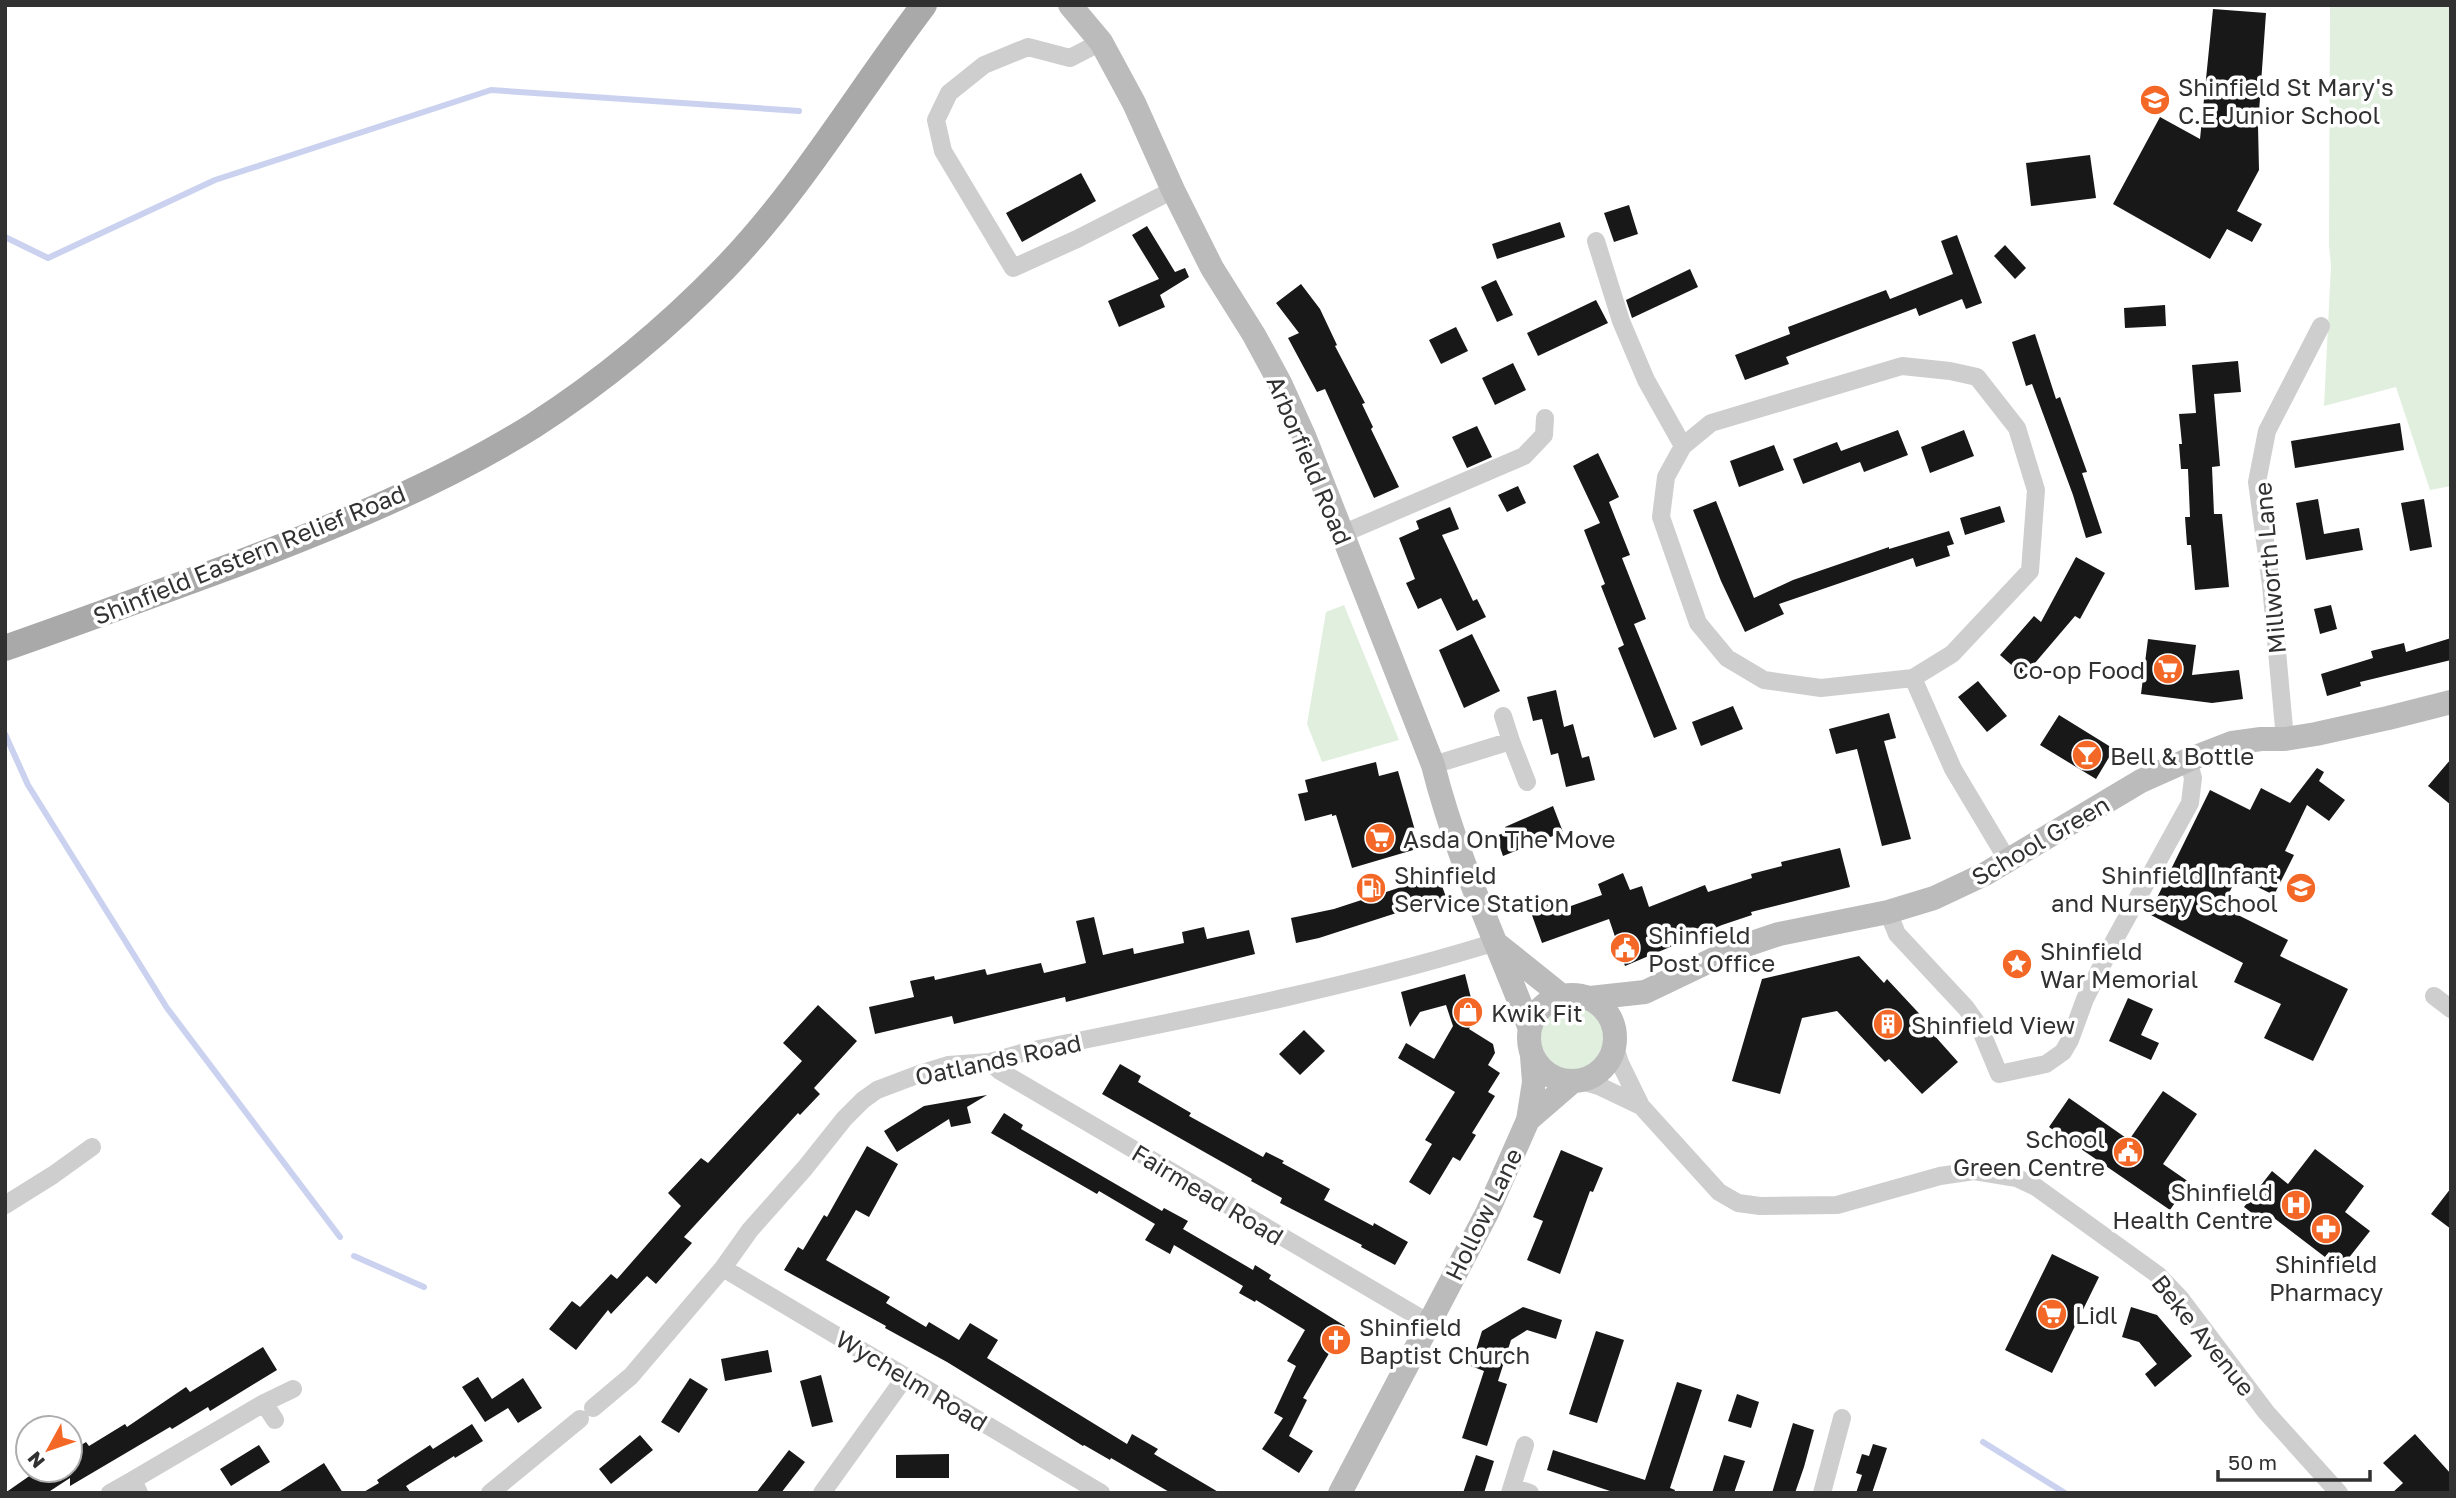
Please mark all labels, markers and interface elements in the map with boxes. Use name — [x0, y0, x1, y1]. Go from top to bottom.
place label: Shinfield St Mary's C.E Junior School — [2178, 72, 2394, 129]
school or university icon: Shinfield St Mary's C.E Junior School — [2138, 83, 2172, 117]
street label: Arborfield Road — [1261, 371, 1359, 549]
street label: Shinfield Eastern Relief Road — [89, 478, 409, 630]
street label: Millworth Lane — [2247, 481, 2291, 655]
supermarket icon: Co-op Food — [2151, 652, 2185, 686]
place label: Co-op Food — [2012, 655, 2145, 684]
bar icon: Bell & Bottle — [2070, 738, 2104, 772]
place label: Bell & Bottle — [2110, 741, 2254, 770]
street label: School Green — [1966, 789, 2114, 891]
supermarket icon: Asda On The Move — [1363, 821, 1397, 855]
place label: Asda On The Move — [1403, 824, 1616, 853]
place label: Shinfield Service Station — [1394, 860, 1569, 917]
place label: Shinfield Infant and Nursery School — [2051, 860, 2278, 917]
fuel station icon: Shinfield Service Station — [1354, 871, 1388, 905]
school or university icon: Shinfield Infant and Nursery School — [2284, 871, 2318, 905]
place label: Shinfield Post Office — [1648, 920, 1775, 977]
public building icon: Shinfield Post Office — [1608, 931, 1642, 965]
place label: Shinfield War Memorial — [2040, 936, 2198, 993]
place icon: Shinfield War Memorial — [2000, 947, 2034, 981]
shop icon: Kwik Fit — [1451, 995, 1485, 1029]
place label: Kwik Fit — [1491, 998, 1583, 1027]
building icon: Shinfield View — [1871, 1007, 1905, 1041]
place label: Shinfield View — [1911, 1010, 2075, 1039]
street label: Oatlands Road — [912, 1027, 1084, 1091]
place label: School Green Centre — [1953, 1124, 2105, 1181]
public building icon: School Green Centre — [2111, 1135, 2145, 1169]
street label: Fairmead Road — [1127, 1137, 1289, 1251]
street label: Hollow Lane — [1439, 1143, 1527, 1285]
place label: Shinfield Health Centre — [2112, 1177, 2273, 1234]
hospital icon: Shinfield Health Centre — [2279, 1188, 2313, 1222]
pharmacy icon: Shinfield Pharmacy — [2309, 1212, 2343, 1246]
place label: Shinfield Pharmacy — [2269, 1249, 2383, 1306]
street label: Beke Avenue — [2146, 1268, 2262, 1402]
supermarket icon: Lidl — [2035, 1297, 2069, 1331]
place label: Lidl — [2075, 1300, 2118, 1329]
place label: Shinfield Baptist Church — [1359, 1312, 1530, 1369]
street label: Wychelm Road — [831, 1323, 993, 1437]
church icon: Shinfield Baptist Church — [1319, 1323, 1353, 1357]
north arrow — [14, 1414, 84, 1484]
scale bar — [2218, 1438, 2370, 1482]
text: N — [22, 1447, 49, 1473]
text: 50 m — [2228, 1449, 2277, 1475]

